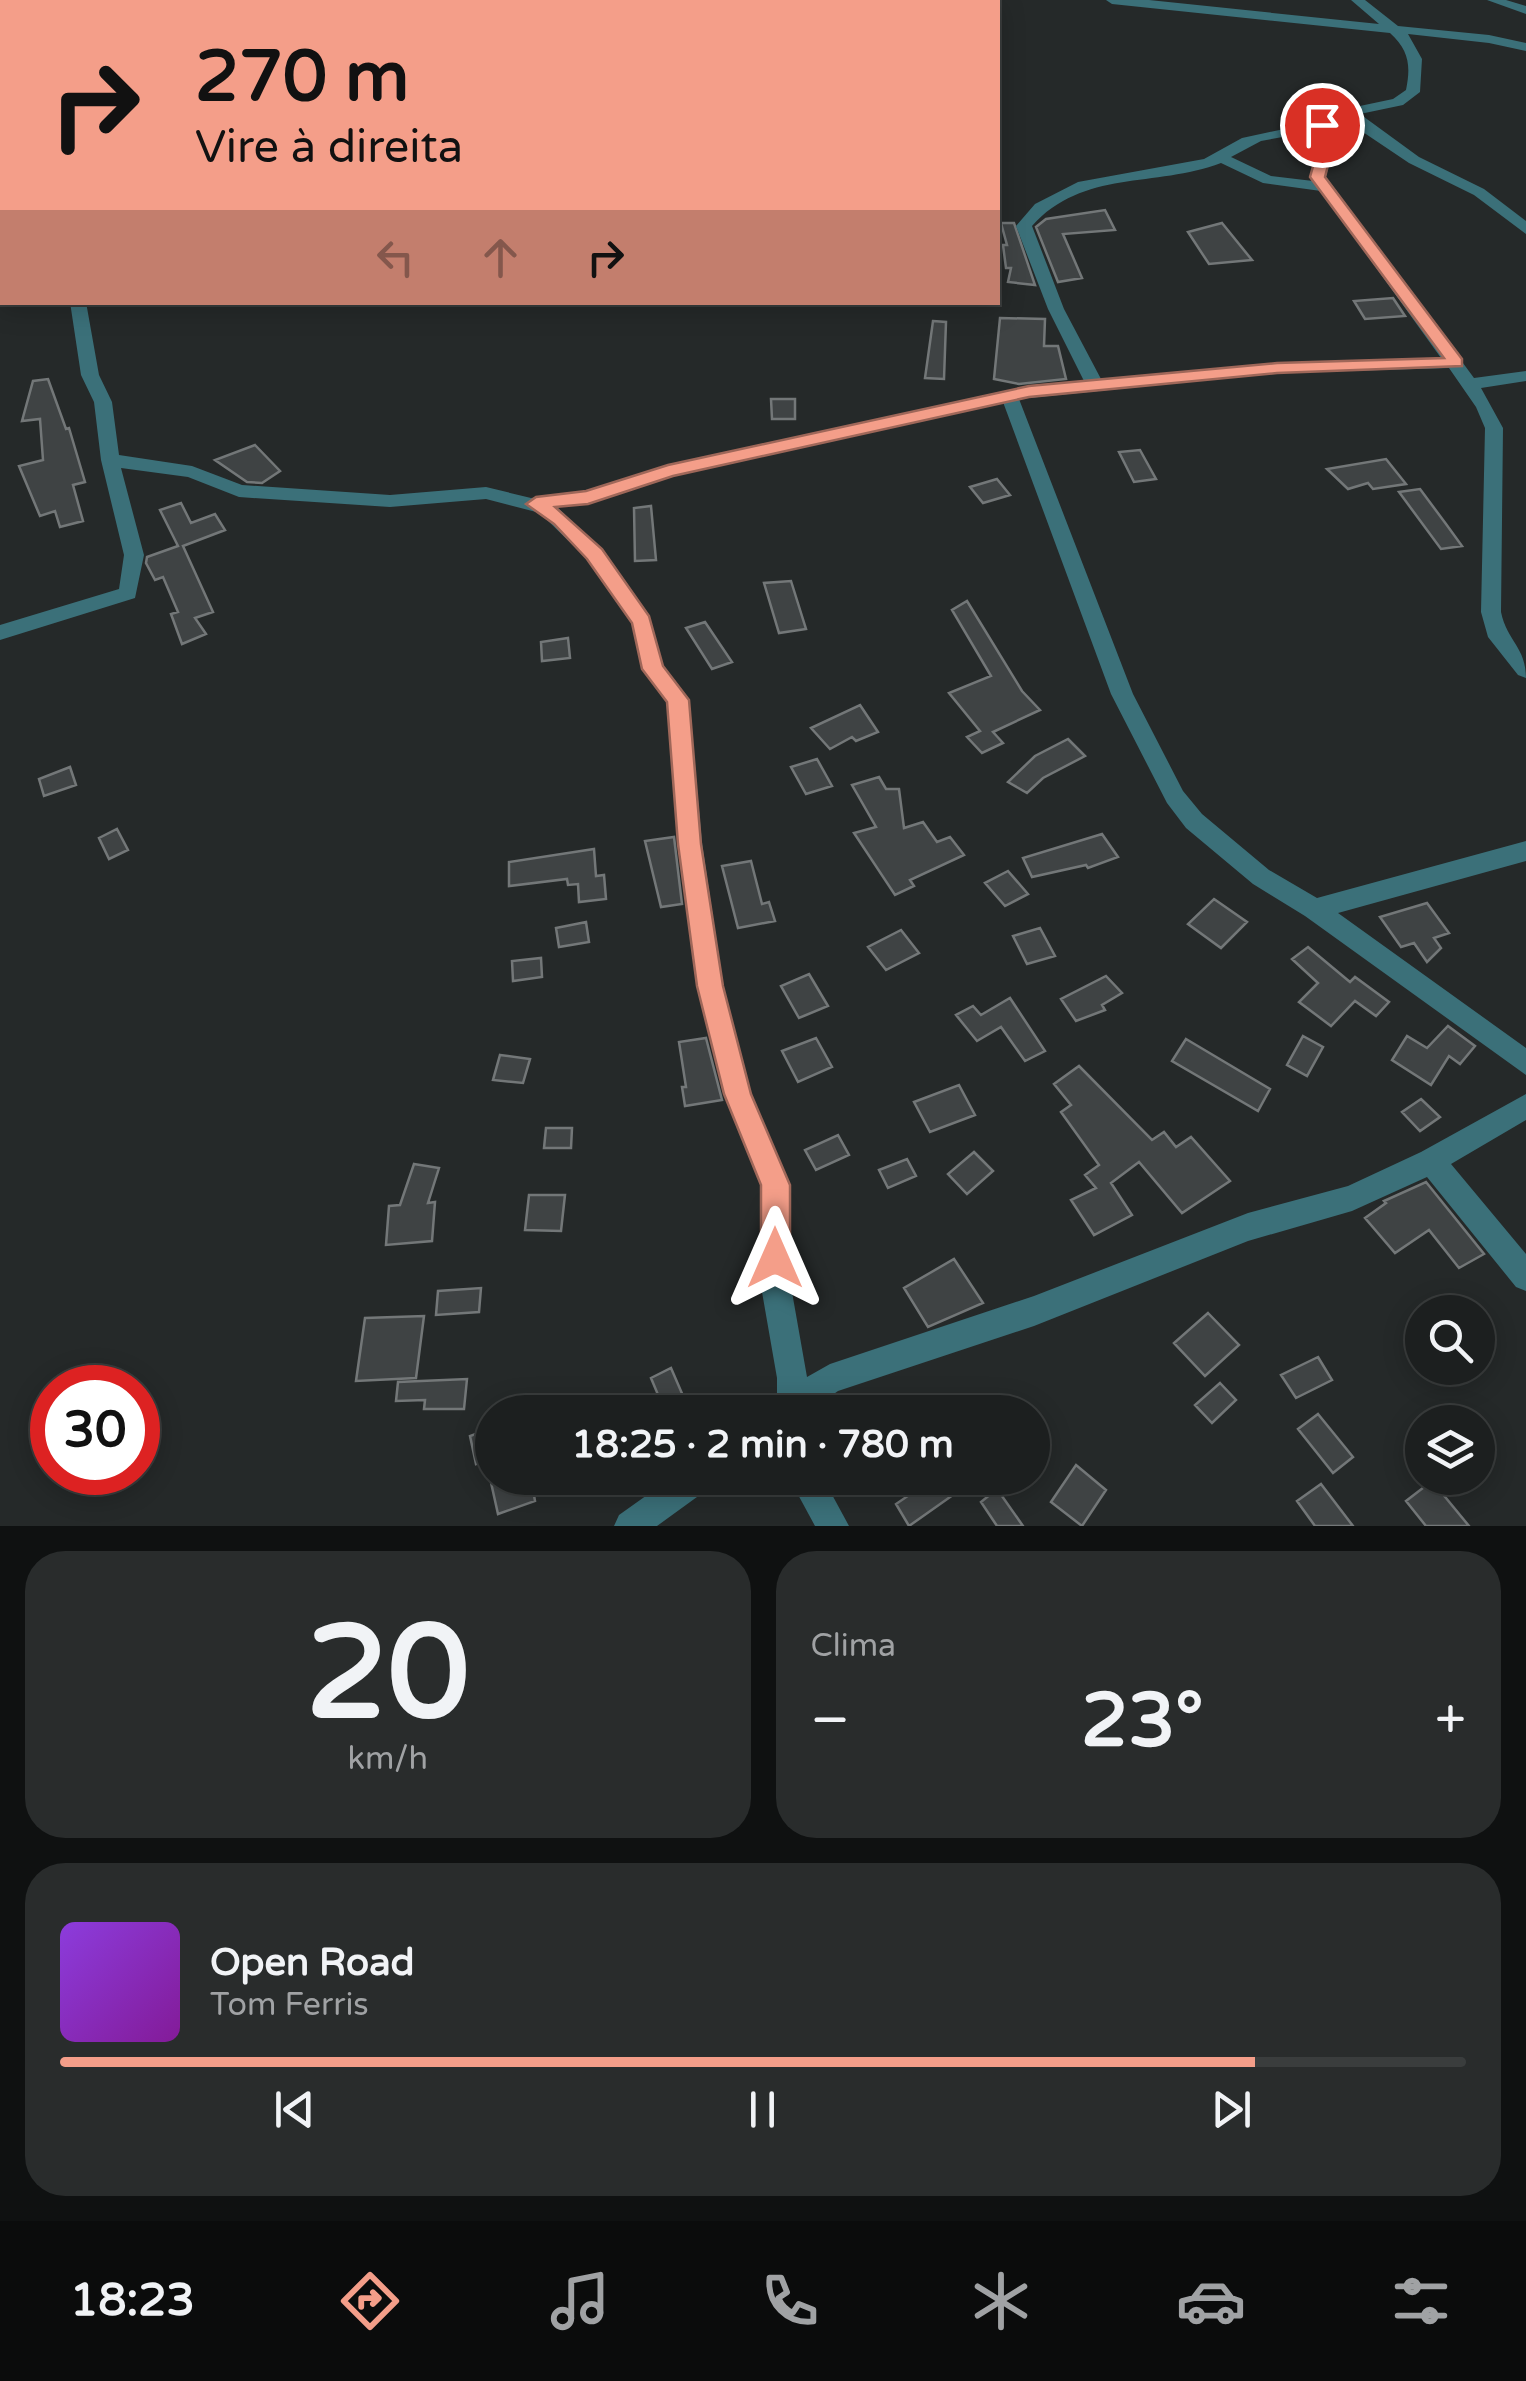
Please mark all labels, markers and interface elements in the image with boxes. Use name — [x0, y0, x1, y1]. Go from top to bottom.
text: 270 m — [195, 36, 409, 120]
icon: right — [30, 40, 160, 170]
pin — [1280, 83, 1365, 168]
icon: arrive — [1295, 98, 1350, 153]
text: Vire à direita — [195, 121, 463, 175]
icon: left — [368, 230, 423, 285]
icon: ahead — [473, 230, 528, 285]
icon: right — [578, 230, 633, 285]
position arrow — [723, 1206, 827, 1310]
map controls — [1405, 1295, 1495, 1495]
button: search — [1405, 1295, 1495, 1385]
speed limit sign: 30 — [30, 1365, 160, 1495]
button: layers — [1405, 1405, 1495, 1495]
text: 18:25 · 2 min · 780 m — [571, 1422, 954, 1468]
text: 20 — [306, 1597, 469, 1753]
text: Clima — [811, 1627, 896, 1665]
text: 23° — [1081, 1676, 1204, 1766]
text: − — [811, 1688, 850, 1754]
text: + — [1435, 1688, 1466, 1754]
text: km/h — [348, 1740, 428, 1778]
text: Open Road — [210, 1940, 415, 1986]
text: Tom Ferris — [210, 1986, 369, 2024]
icon: previous — [267, 2082, 322, 2137]
icon: pause — [735, 2082, 790, 2137]
icon: next — [1204, 2082, 1259, 2137]
icon: directions — [335, 2266, 405, 2336]
icon: music — [545, 2266, 615, 2336]
icon: phone — [755, 2266, 825, 2336]
icon: climate — [966, 2266, 1036, 2336]
icon: car — [1176, 2266, 1246, 2336]
icon: filters — [1386, 2266, 1456, 2336]
text: 18:23 — [70, 2274, 195, 2328]

